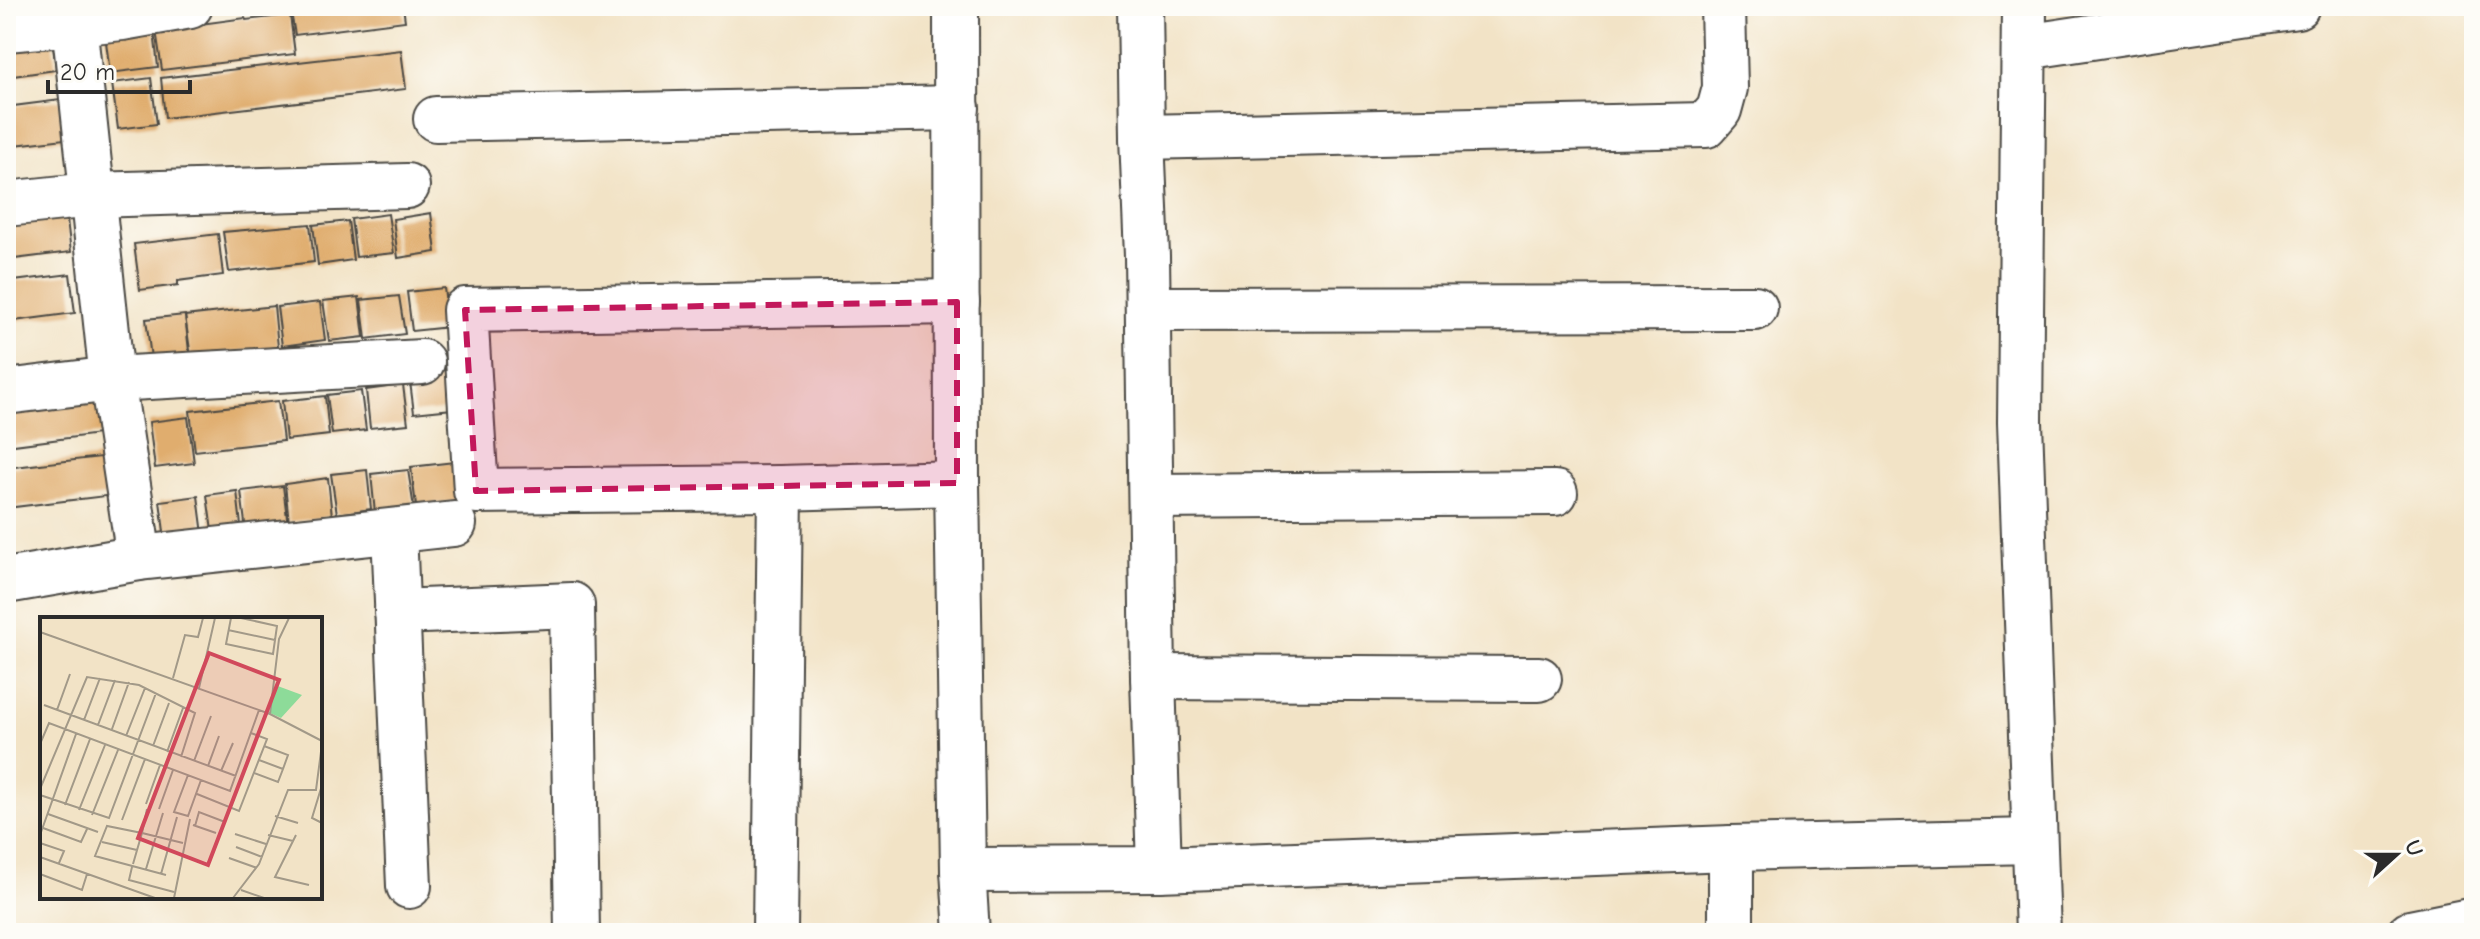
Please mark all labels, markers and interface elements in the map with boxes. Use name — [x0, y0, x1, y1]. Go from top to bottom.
scale bar — [48, 44, 190, 94]
text: 20 m — [60, 58, 115, 86]
inset map — [40, 617, 322, 899]
north arrow — [2356, 815, 2436, 895]
text: U — [2399, 837, 2429, 860]

